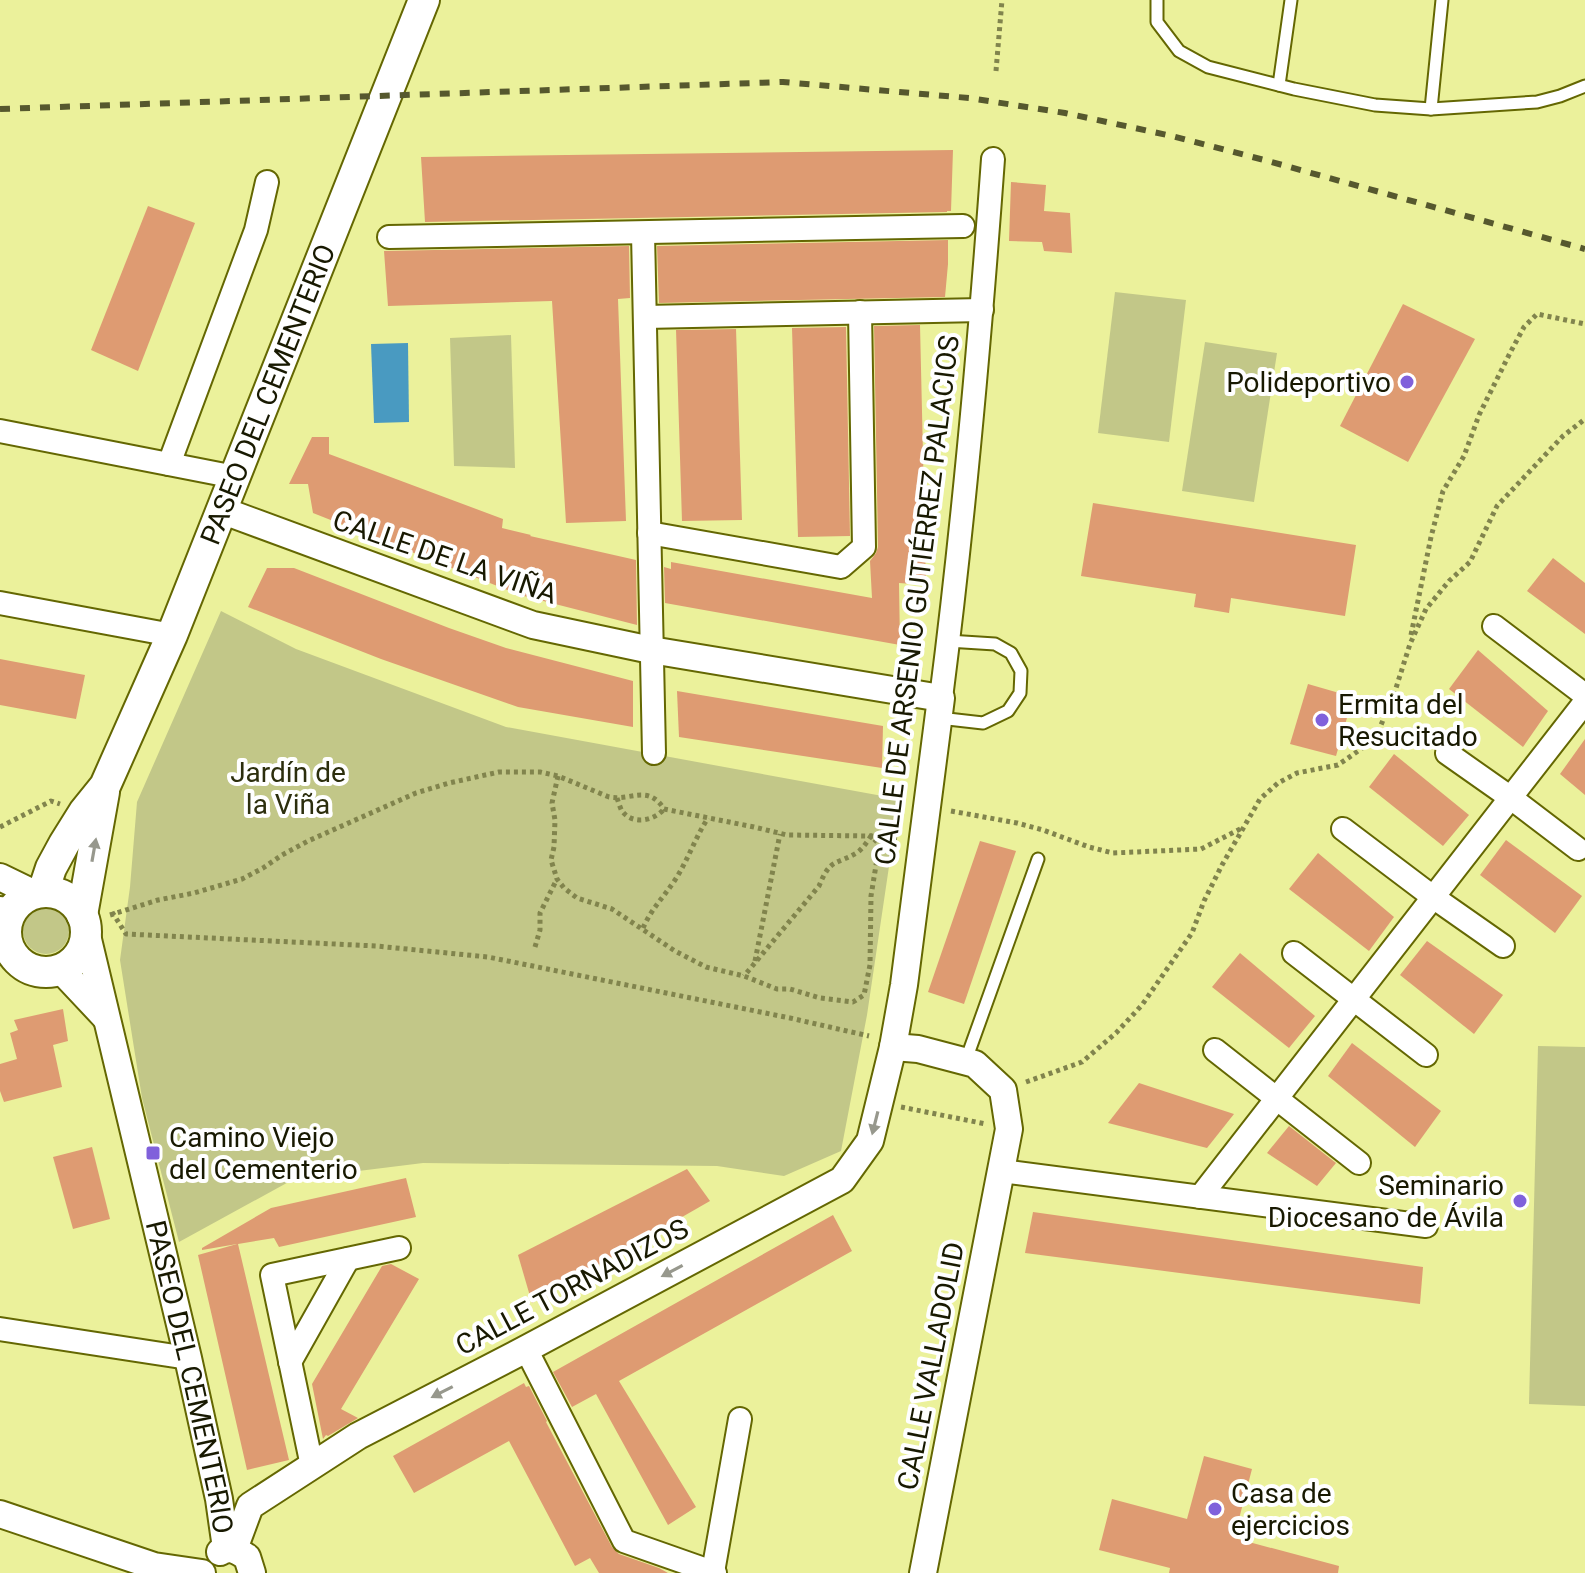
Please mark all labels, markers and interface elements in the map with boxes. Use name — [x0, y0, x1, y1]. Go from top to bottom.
street label: PASEO DEL CEMENTERIO — [193, 239, 342, 549]
street label: CALLE DE ARSENIO GUTIÉRREZ PALACIOS — [868, 333, 966, 867]
place label: Polideportivo — [1226, 366, 1391, 399]
marker: Polideportivo — [1398, 373, 1416, 391]
street label: CALLE DE LA VIÑA — [328, 503, 562, 611]
place label: Ermita del Resucitado — [1338, 688, 1478, 753]
marker: Ermita del Resucitado — [1313, 711, 1331, 729]
park label: Jardín de la Viña — [230, 756, 346, 821]
one-way arrow — [88, 838, 101, 863]
one-way arrow — [868, 1110, 880, 1135]
place label: Camino Viejo del Cementerio — [169, 1121, 358, 1186]
marker: Camino Viejo del Cementerio — [144, 1144, 162, 1162]
place label: Seminario Diocesano de Ávila — [1268, 1169, 1504, 1234]
marker: Seminario Diocesano de Ávila — [1511, 1192, 1529, 1210]
street label: CALLE TORNADIZOS — [450, 1212, 694, 1362]
street label: PASEO DEL CEMENTERIO — [139, 1217, 240, 1536]
street label: CALLE VALLADOLID — [891, 1239, 971, 1493]
one-way arrow — [660, 1264, 683, 1278]
one-way arrow — [430, 1386, 453, 1399]
place label: Casa de ejercicios — [1231, 1477, 1350, 1542]
marker: Casa de ejercicios — [1206, 1500, 1224, 1518]

